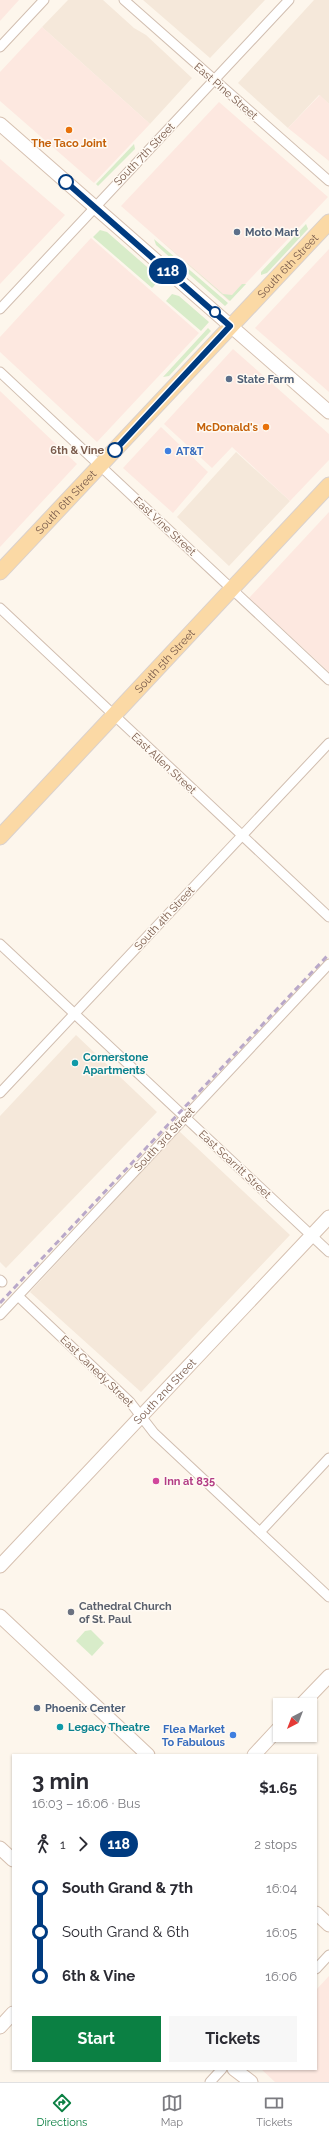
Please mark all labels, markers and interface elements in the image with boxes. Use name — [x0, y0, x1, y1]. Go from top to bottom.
street label: East Pine Street — [191, 60, 260, 123]
street label: South 7th Street — [111, 120, 178, 188]
marker: The Taco Joint — [64, 125, 74, 135]
place label: The Taco Joint — [31, 137, 107, 150]
unlabelled marker — [58, 174, 74, 190]
place label: Moto Mart — [245, 226, 299, 239]
marker: Moto Mart — [232, 227, 242, 237]
street label: South 6th Street — [255, 231, 321, 301]
line badge: 118 — [145, 258, 191, 284]
text: 118 — [157, 263, 179, 279]
unlabelled marker — [209, 306, 221, 318]
place label: State Farm — [237, 373, 294, 386]
marker: State Farm — [224, 374, 234, 384]
place label: McDonald's — [196, 421, 259, 434]
marker: McDonald's — [261, 422, 271, 432]
marker: 6th & Vine — [107, 442, 123, 458]
place label: 6th & Vine — [50, 444, 104, 457]
place label: AT&T — [176, 445, 204, 458]
marker: AT&T — [163, 446, 173, 456]
street label: South 6th Street — [33, 468, 99, 537]
street label: East Vine Street — [131, 494, 199, 559]
street label: South 5th Street — [132, 627, 198, 696]
street label: East Allen Street — [129, 730, 199, 797]
street label: South 4th Street — [132, 884, 197, 953]
place label: Cornerstone Apartments — [83, 1051, 149, 1077]
marker: Cornerstone Apartments — [70, 1058, 80, 1068]
street label: South 3rd Street — [132, 1105, 197, 1174]
street label: East Scarritt Street — [196, 1128, 274, 1201]
street label: East Canedy Street — [57, 1333, 136, 1410]
street label: South 2nd Street — [131, 1356, 199, 1427]
place label: Inn at 835 — [164, 1475, 215, 1488]
marker: Inn at 835 — [151, 1476, 161, 1486]
place label: Cathedral Church of St. Paul — [79, 1600, 172, 1626]
marker: Cathedral Church of St. Paul — [66, 1607, 76, 1617]
north arrow — [273, 1698, 317, 1742]
map controls — [273, 1698, 317, 1742]
place label: Phoenix Center — [45, 1702, 126, 1715]
marker: Phoenix Center — [32, 1703, 42, 1713]
place label: Legacy Theatre — [68, 1721, 150, 1734]
marker: Legacy Theatre — [55, 1722, 65, 1732]
place label: Flea Market To Fabulous — [162, 1723, 226, 1749]
marker: Flea Market To Fabulous — [228, 1730, 238, 1740]
text: 3 min — [32, 1768, 89, 1794]
text: $1.65 — [259, 1779, 297, 1797]
text: 16:03 – 16:06 · Bus — [32, 1796, 140, 1811]
icon: walk — [32, 1833, 54, 1855]
icon: forward — [72, 1833, 94, 1855]
text: 118 — [108, 1836, 130, 1852]
text: 1 — [60, 1837, 66, 1852]
text: 2 stops — [254, 1837, 297, 1852]
text: South Grand & 7th — [62, 1879, 193, 1897]
text: 16:04 — [266, 1881, 297, 1896]
text: South Grand & 6th — [62, 1923, 189, 1941]
text: 16:05 — [266, 1925, 297, 1940]
text: 6th & Vine — [62, 1967, 135, 1985]
text: 16:06 — [265, 1969, 297, 1984]
button: Start — [32, 2016, 161, 2062]
button: Tickets — [169, 2016, 297, 2062]
tab: Directions — [37, 2092, 87, 2129]
tab: Map — [161, 2092, 183, 2129]
tab: Tickets — [256, 2092, 292, 2129]

